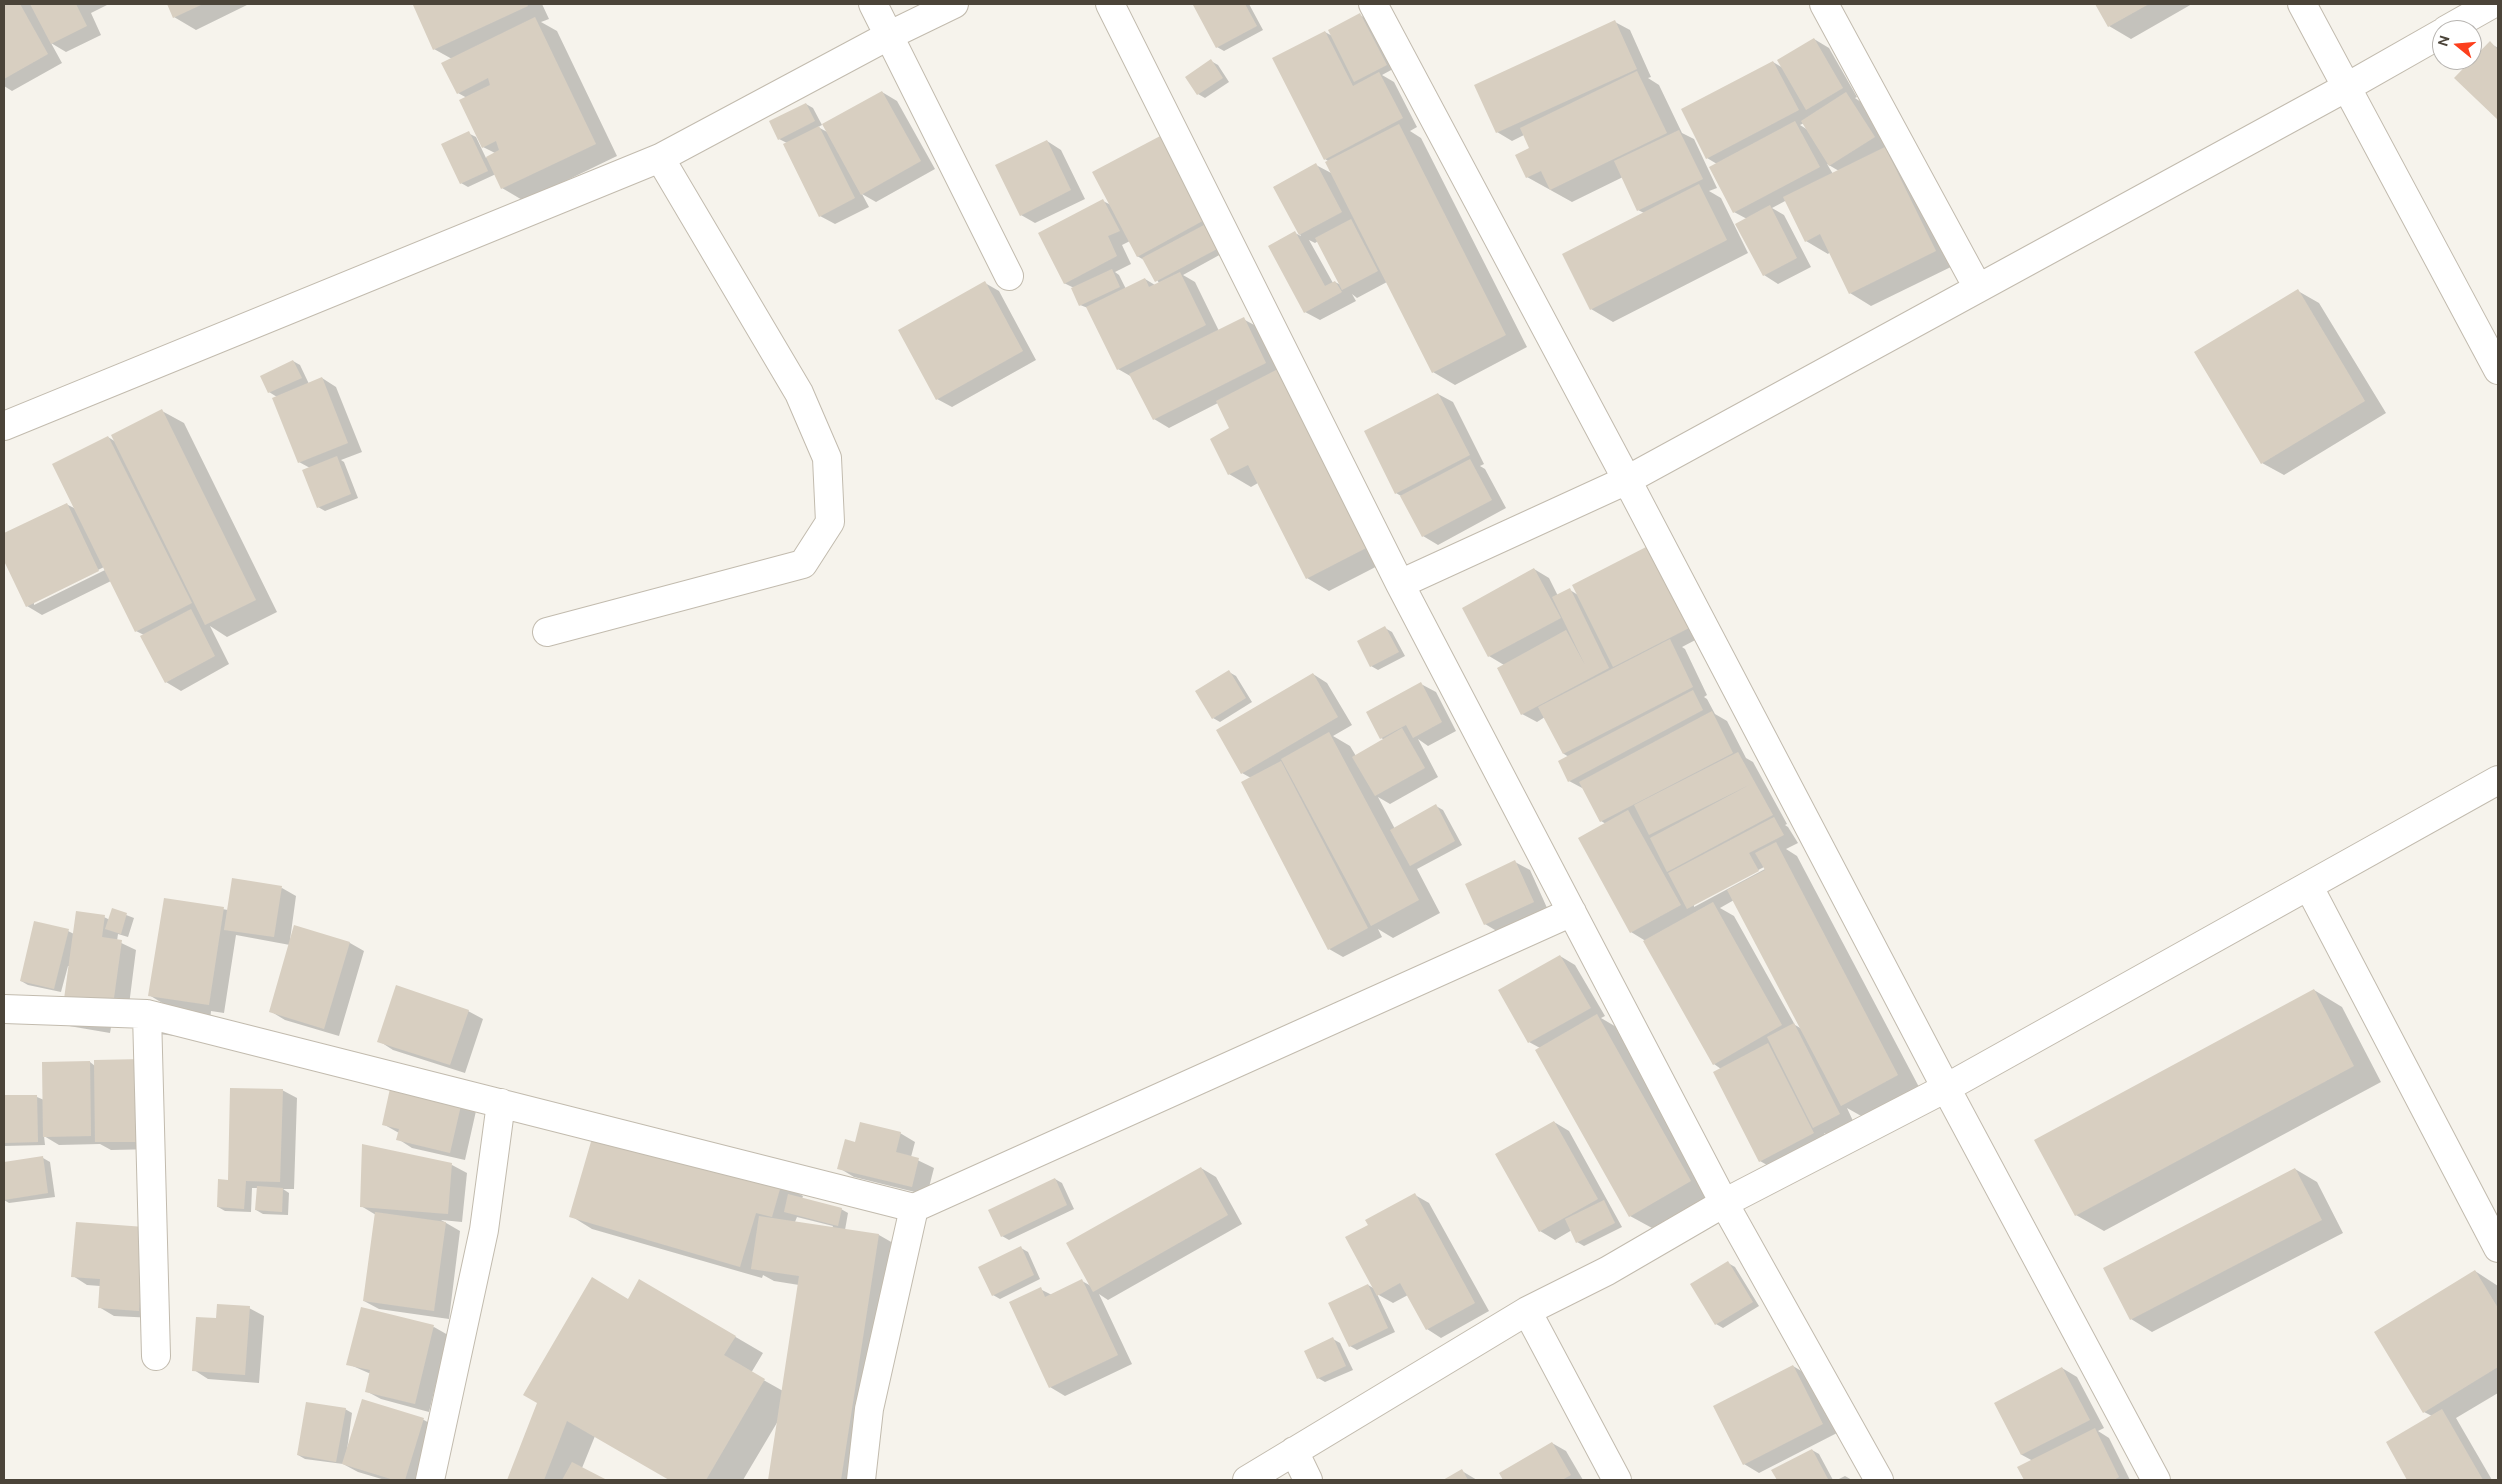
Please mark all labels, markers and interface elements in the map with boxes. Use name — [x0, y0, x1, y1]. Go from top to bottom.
north arrow — [2432, 20, 2482, 70]
text: N — [2434, 34, 2453, 48]

